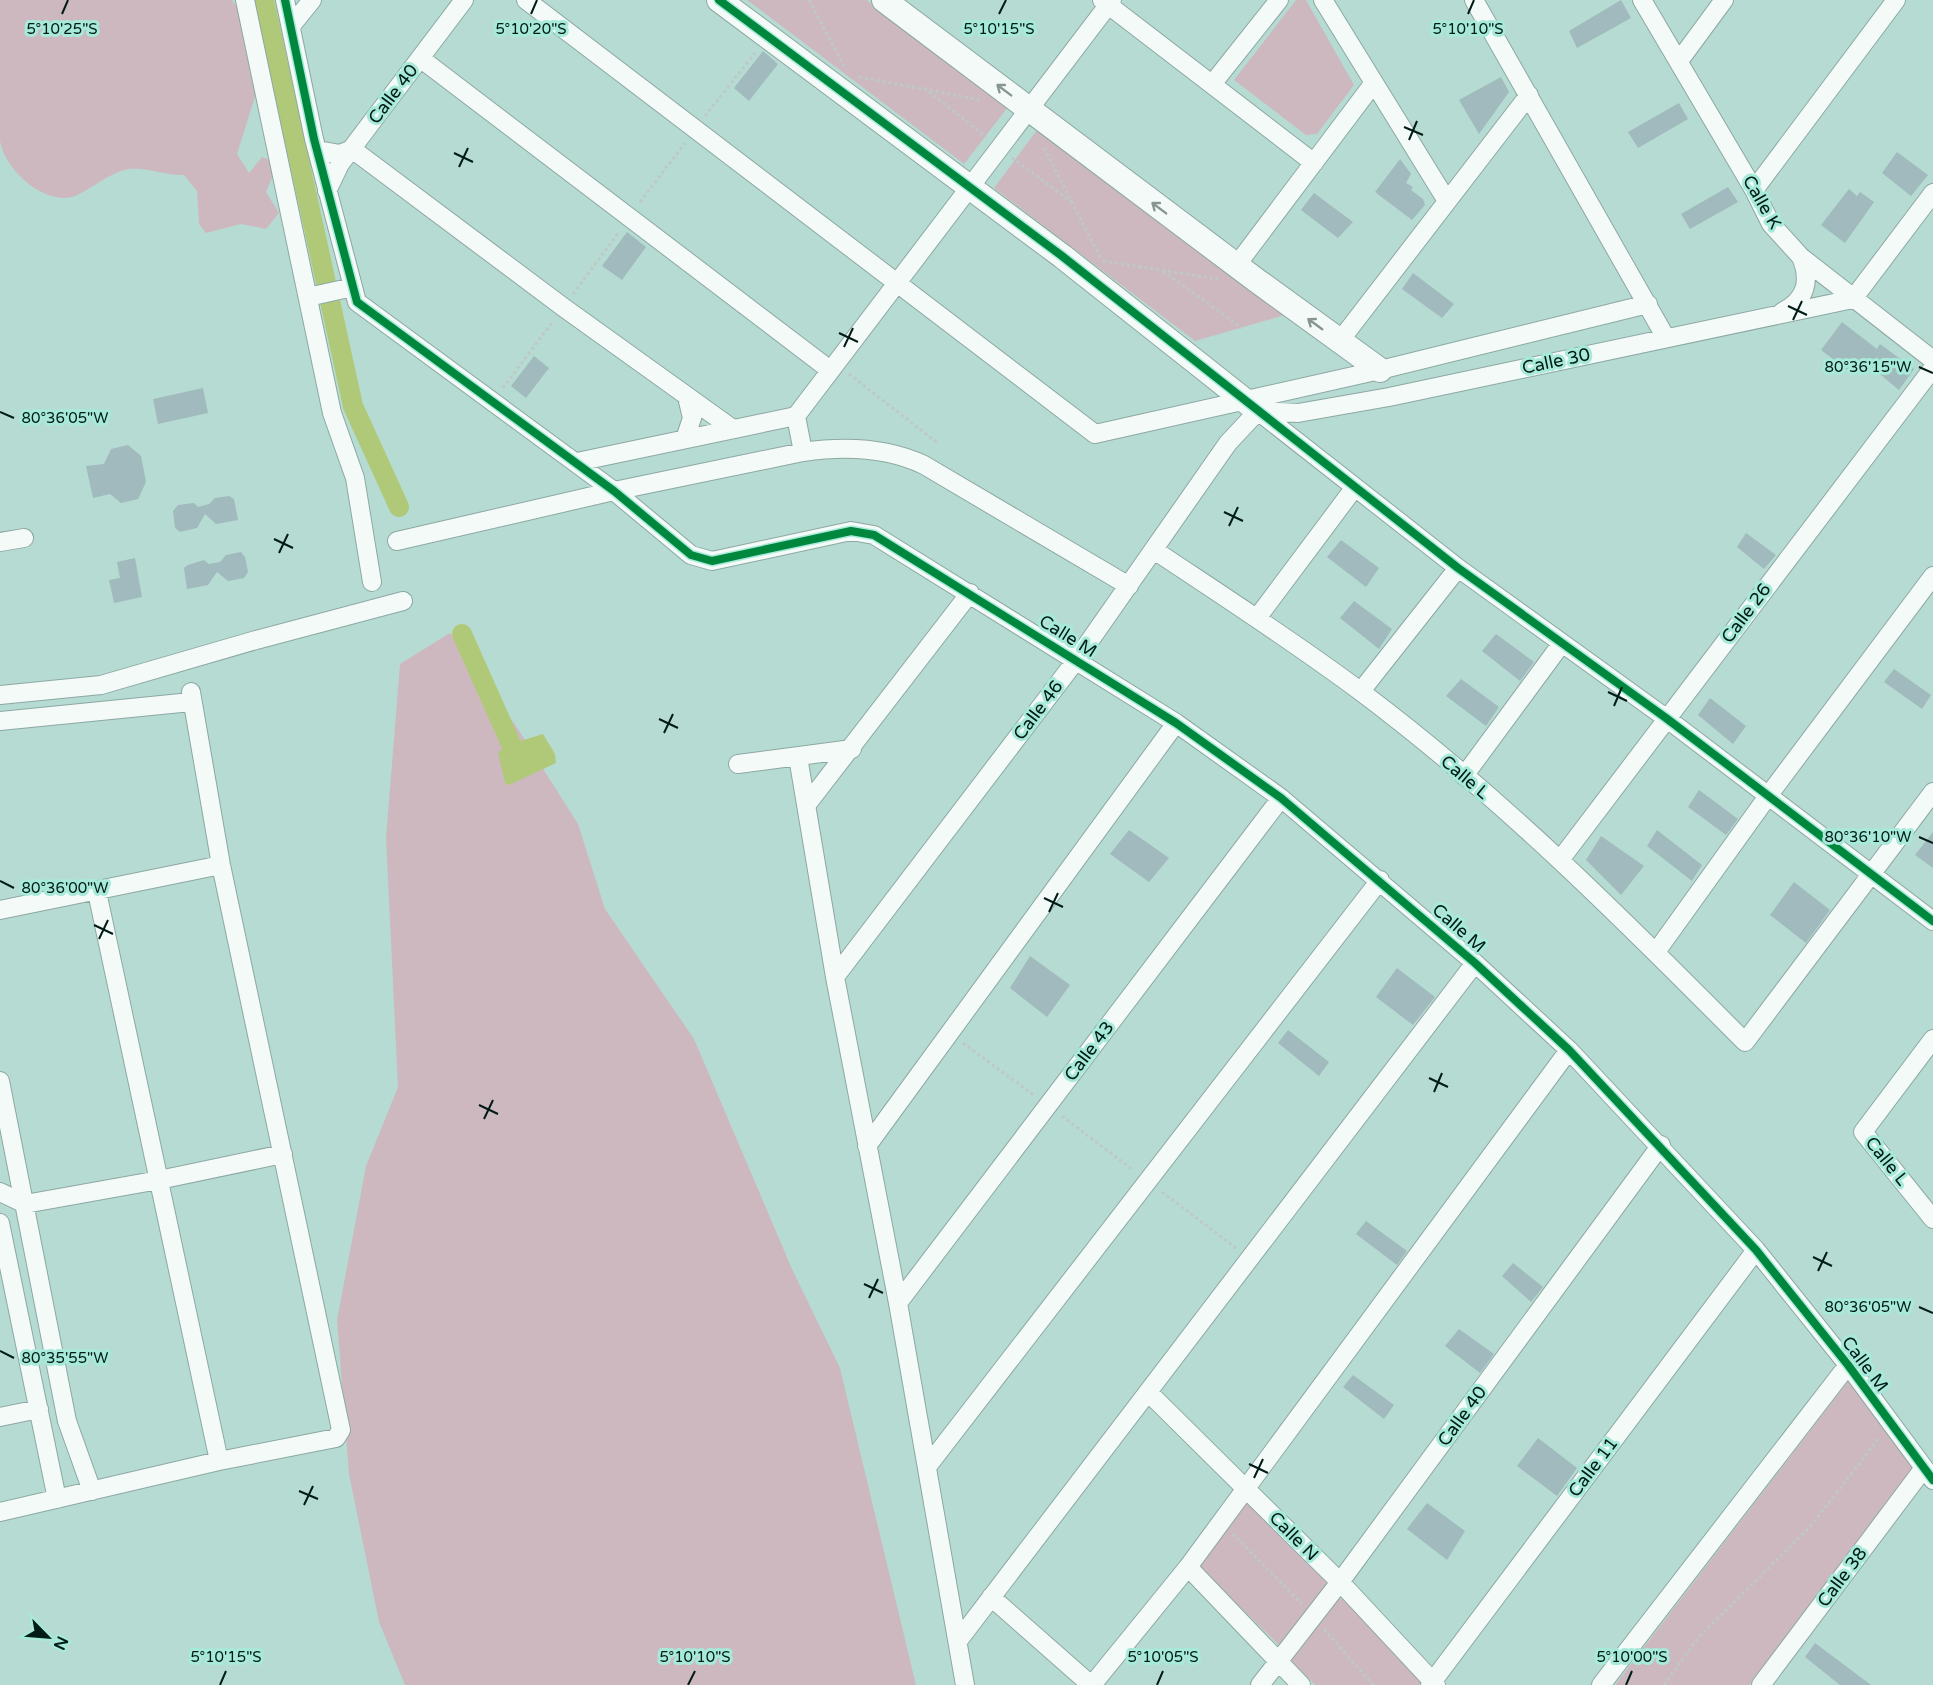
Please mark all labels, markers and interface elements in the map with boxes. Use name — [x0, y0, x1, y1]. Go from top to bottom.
text: 5°10'25"S — [26, 20, 98, 38]
text: 5°10'20"S — [495, 20, 567, 38]
text: 5°10'15"S — [963, 20, 1035, 38]
text: 5°10'10"S — [1432, 20, 1504, 38]
street label: Calle 40 — [363, 60, 423, 128]
one-way arrow — [996, 84, 1012, 96]
street label: Calle K — [1738, 171, 1786, 233]
one-way arrow — [1152, 201, 1168, 214]
one-way arrow — [1308, 318, 1324, 331]
street label: Calle 30 — [1520, 343, 1592, 379]
text: 80°36'15"W — [1825, 358, 1911, 376]
text: 80°36'05"W — [22, 409, 108, 427]
street label: Calle 26 — [1716, 579, 1776, 647]
street label: Calle M — [1035, 610, 1101, 662]
street label: Calle 46 — [1008, 676, 1068, 744]
street label: Calle L — [1436, 750, 1494, 804]
text: 80°36'10"W — [1825, 828, 1911, 846]
text: 80°36'00"W — [22, 879, 108, 897]
street label: Calle M — [1428, 899, 1490, 957]
street label: Calle 43 — [1059, 1017, 1119, 1085]
street label: Calle L — [1861, 1132, 1914, 1190]
text: 80°36'05"W — [1825, 1298, 1911, 1316]
street label: Calle M — [1837, 1332, 1893, 1396]
text: 80°35'55"W — [22, 1349, 108, 1367]
street label: Calle 40 — [1433, 1382, 1491, 1450]
street label: Calle 11 — [1563, 1433, 1623, 1501]
street label: Calle N — [1265, 1507, 1323, 1565]
street label: Calle 38 — [1812, 1543, 1872, 1611]
north arrow — [18, 1607, 78, 1667]
text: N — [49, 1633, 72, 1653]
text: 5°10'15"S — [190, 1648, 262, 1666]
text: 5°10'10"S — [659, 1648, 731, 1666]
text: 5°10'05"S — [1127, 1648, 1199, 1666]
text: 5°10'00"S — [1596, 1648, 1668, 1666]

